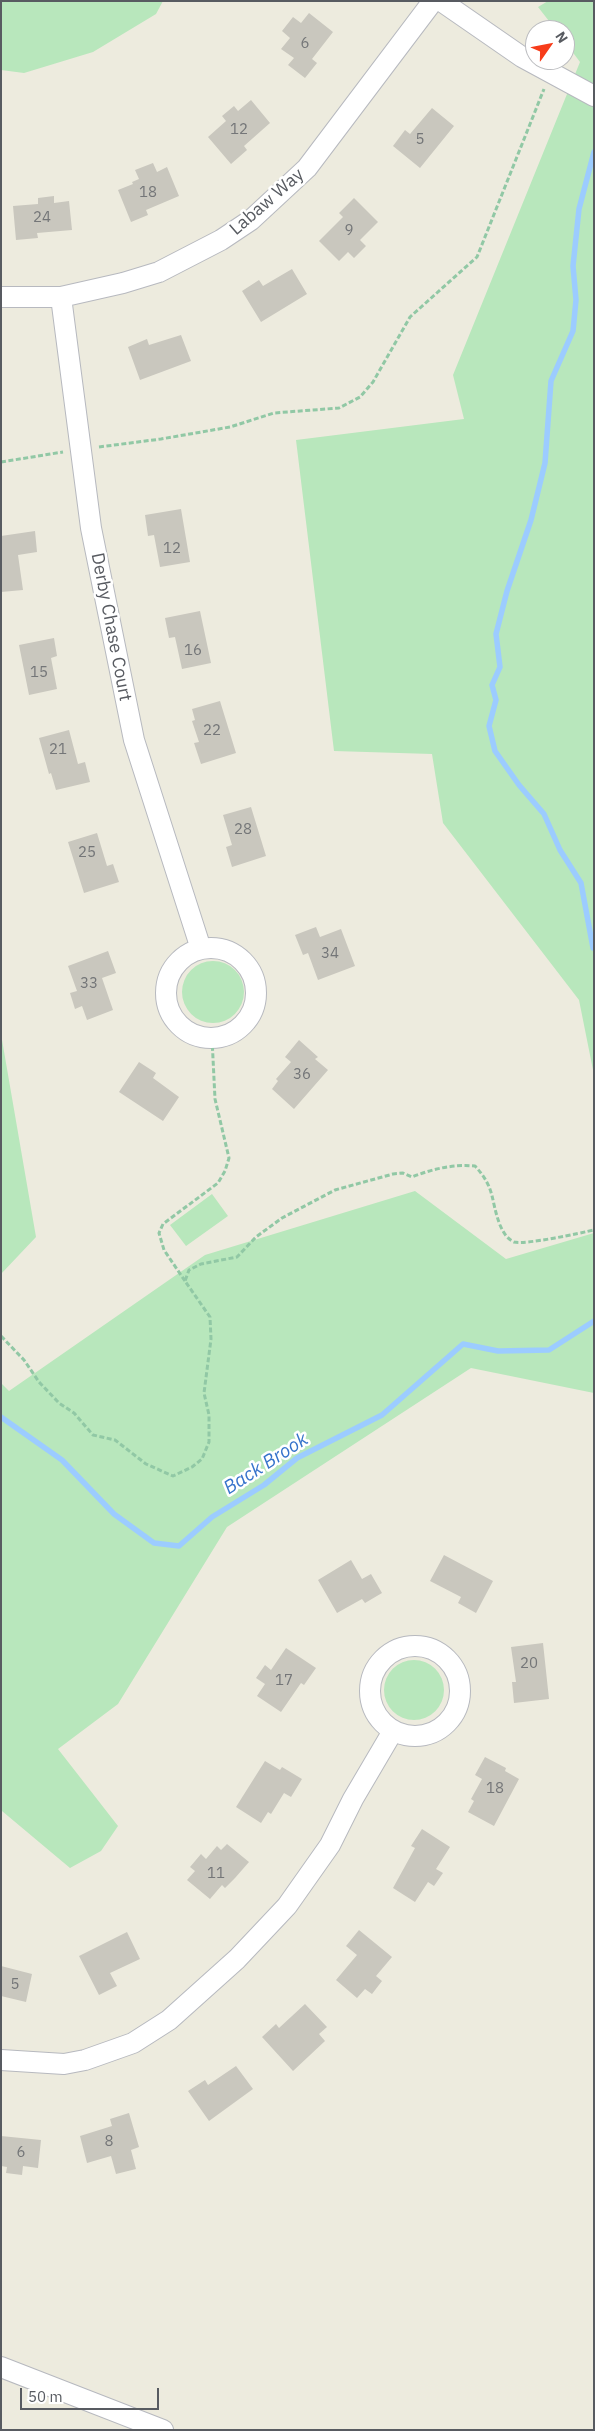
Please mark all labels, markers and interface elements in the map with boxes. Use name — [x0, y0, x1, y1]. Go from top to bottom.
north arrow — [525, 20, 575, 70]
text: N — [551, 28, 572, 47]
house number: 6 — [301, 35, 309, 53]
house number: 12 — [230, 121, 248, 139]
house number: 5 — [416, 131, 424, 149]
street label: Labaw Way — [226, 164, 308, 240]
house number: 18 — [139, 184, 157, 202]
house number: 24 — [33, 209, 51, 227]
house number: 9 — [345, 222, 353, 240]
house number: 12 — [163, 540, 181, 558]
street label: Derby Chase Court — [86, 551, 136, 703]
house number: 16 — [184, 642, 202, 660]
house number: 15 — [30, 664, 48, 682]
house number: 22 — [203, 722, 221, 740]
house number: 21 — [49, 741, 67, 759]
house number: 28 — [234, 821, 252, 839]
house number: 25 — [78, 844, 96, 862]
house number: 34 — [321, 945, 339, 963]
house number: 33 — [80, 975, 98, 993]
house number: 36 — [293, 1066, 311, 1084]
water label: Back Brook — [220, 1428, 312, 1500]
house number: 20 — [520, 1655, 538, 1673]
house number: 17 — [275, 1672, 293, 1690]
house number: 18 — [486, 1780, 504, 1798]
house number: 11 — [207, 1865, 225, 1883]
house number: 5 — [11, 1976, 19, 1994]
house number: 8 — [105, 2133, 113, 2151]
house number: 6 — [17, 2144, 25, 2162]
scale bar — [22, 2378, 161, 2410]
text: 50 m — [28, 2387, 63, 2406]

